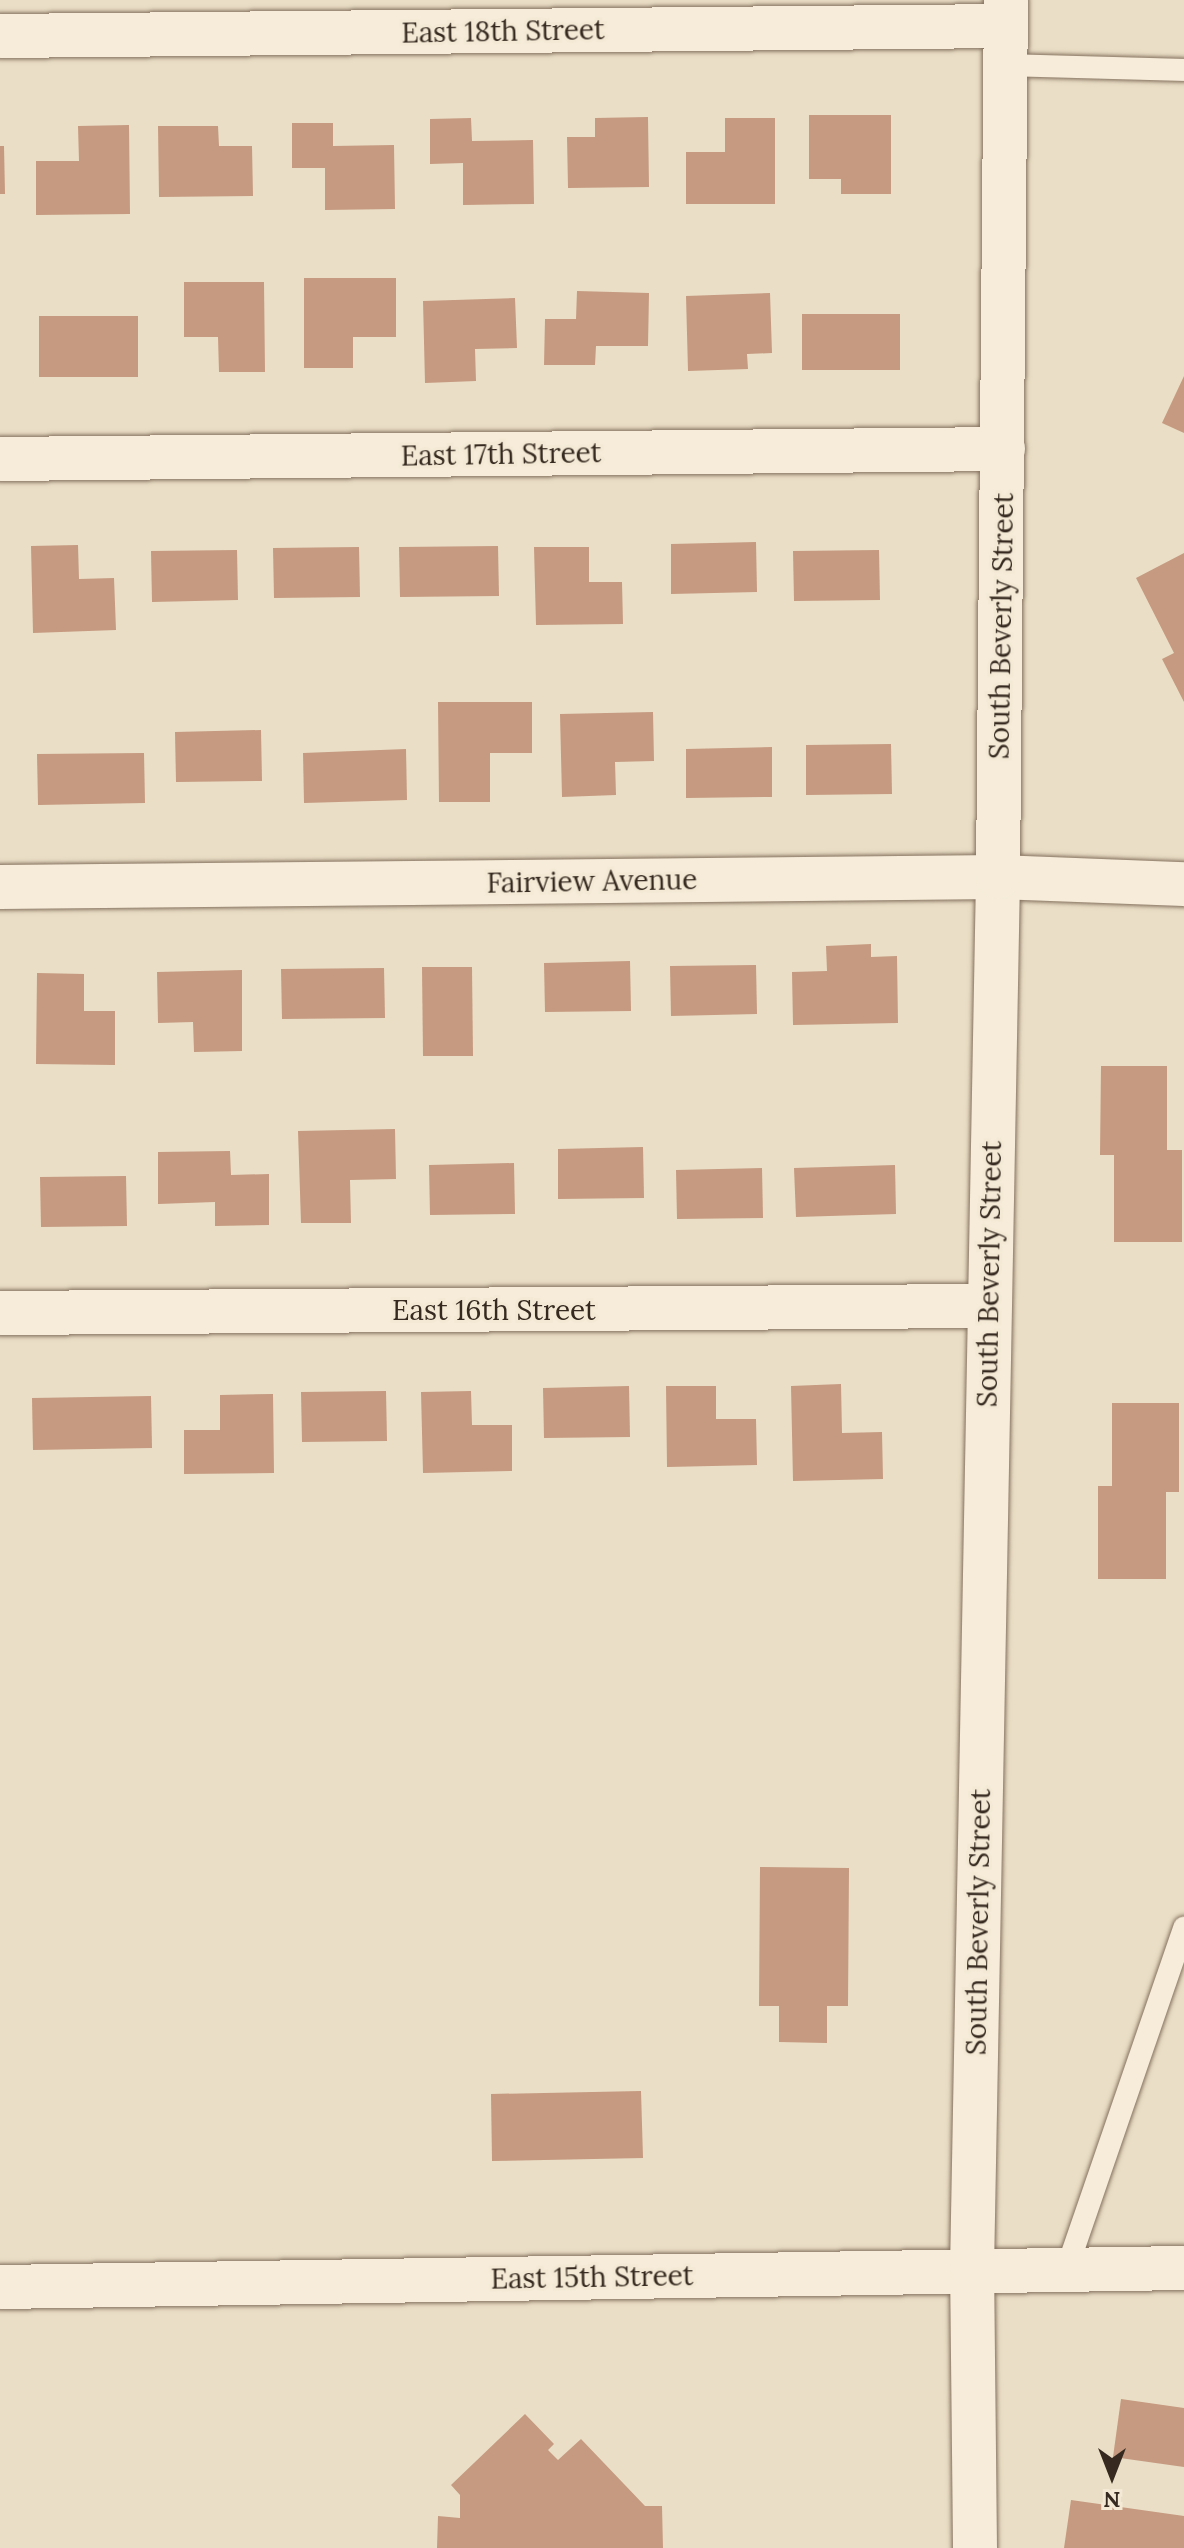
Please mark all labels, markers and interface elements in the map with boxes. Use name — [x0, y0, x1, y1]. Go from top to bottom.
street label: East 18th Street — [401, 12, 605, 50]
street label: East 17th Street — [400, 435, 602, 473]
street label: South Beverly Street — [982, 492, 1020, 760]
street label: Fairview Avenue — [486, 862, 698, 900]
street label: South Beverly Street — [970, 1140, 1008, 1408]
street label: East 16th Street — [392, 1293, 596, 1327]
street label: South Beverly Street — [959, 1788, 997, 2056]
street label: East 15th Street — [490, 2258, 694, 2296]
north arrow — [1072, 2436, 1152, 2516]
text: N — [1104, 2486, 1121, 2514]

